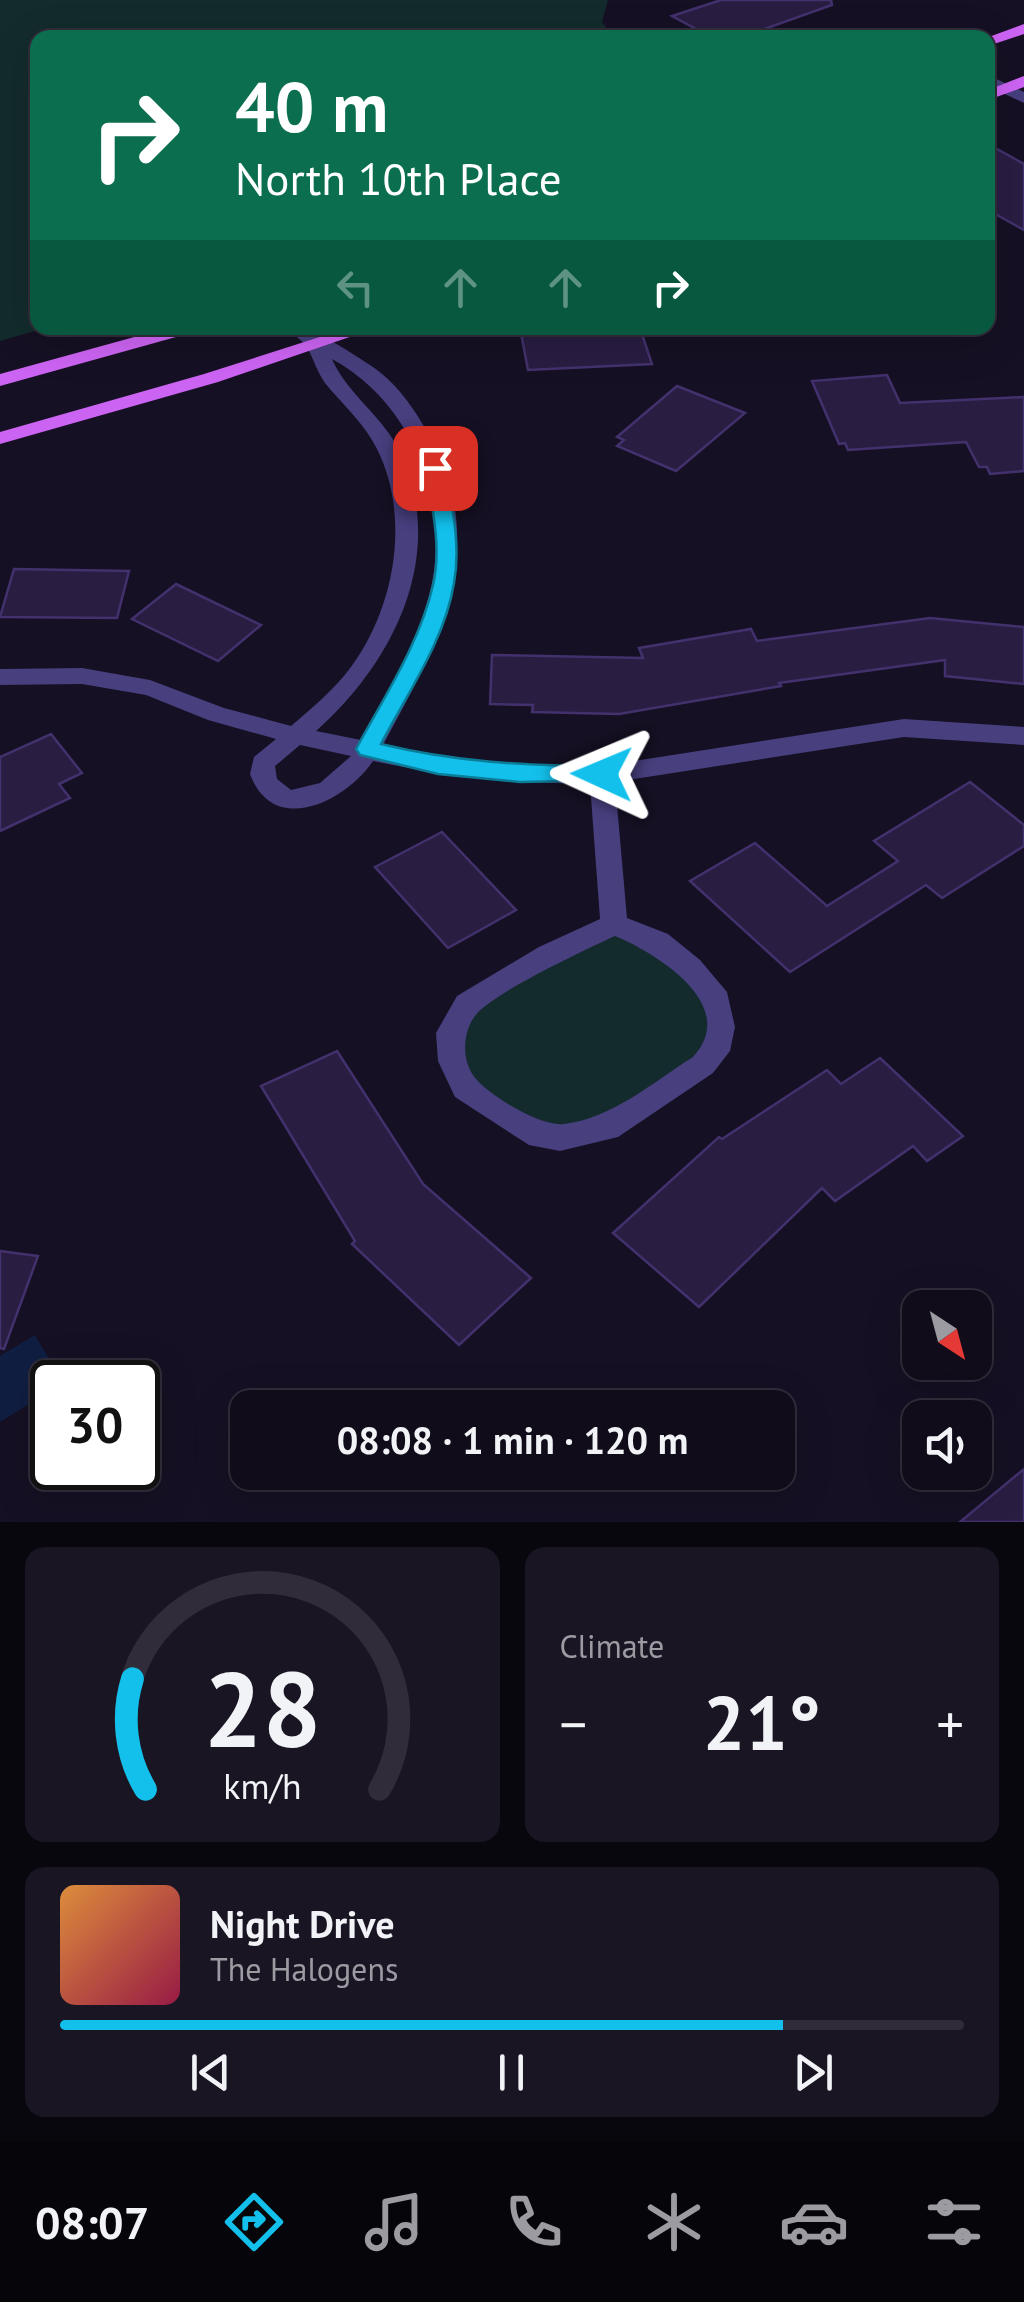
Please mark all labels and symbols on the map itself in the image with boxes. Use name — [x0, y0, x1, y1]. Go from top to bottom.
pin — [393, 426, 478, 511]
position arrow — [550, 722, 654, 826]
north arrow — [902, 1290, 992, 1380]
speed limit sign: 30 — [30, 1360, 160, 1490]

